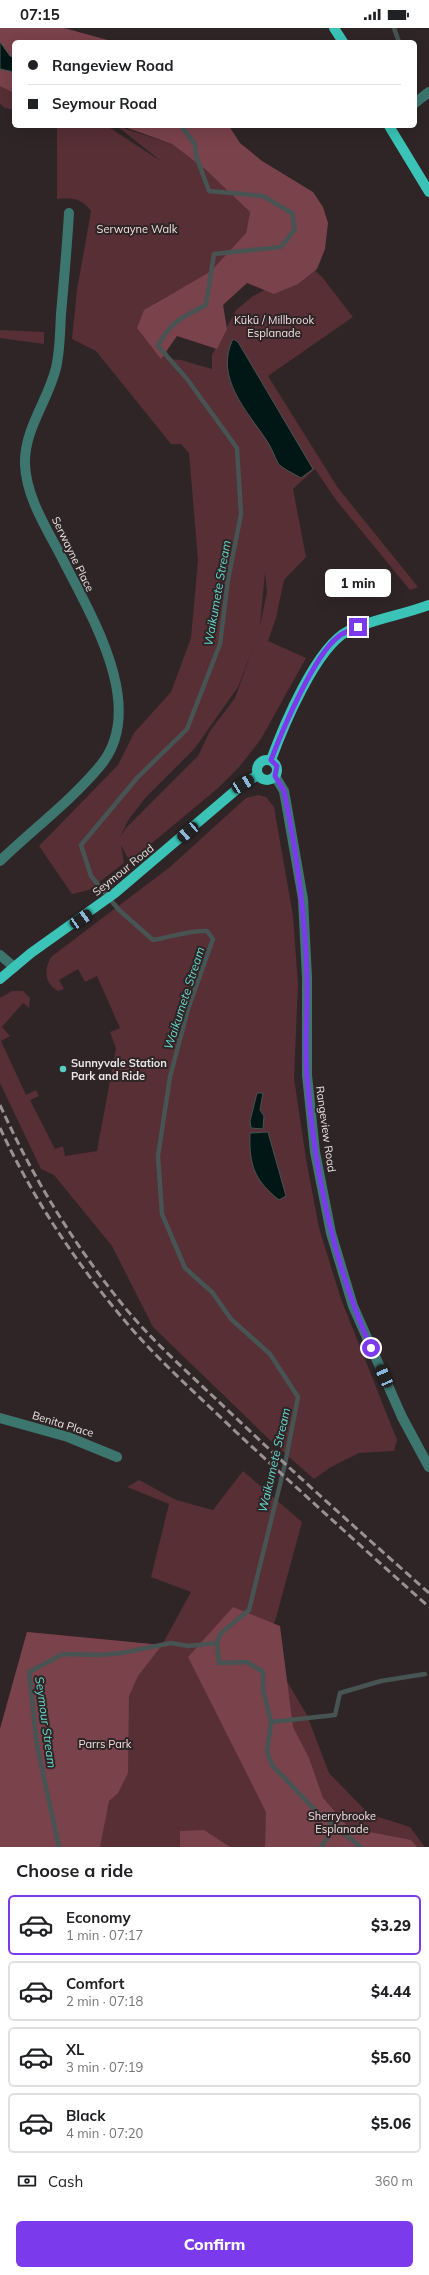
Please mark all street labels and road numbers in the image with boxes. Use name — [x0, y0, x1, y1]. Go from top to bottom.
street label: Serwayne Place — [49, 514, 97, 594]
street label: Seymour Road — [90, 841, 156, 899]
street label: Rangeview Road — [313, 1085, 339, 1173]
street label: Benita Place — [31, 1408, 95, 1440]

